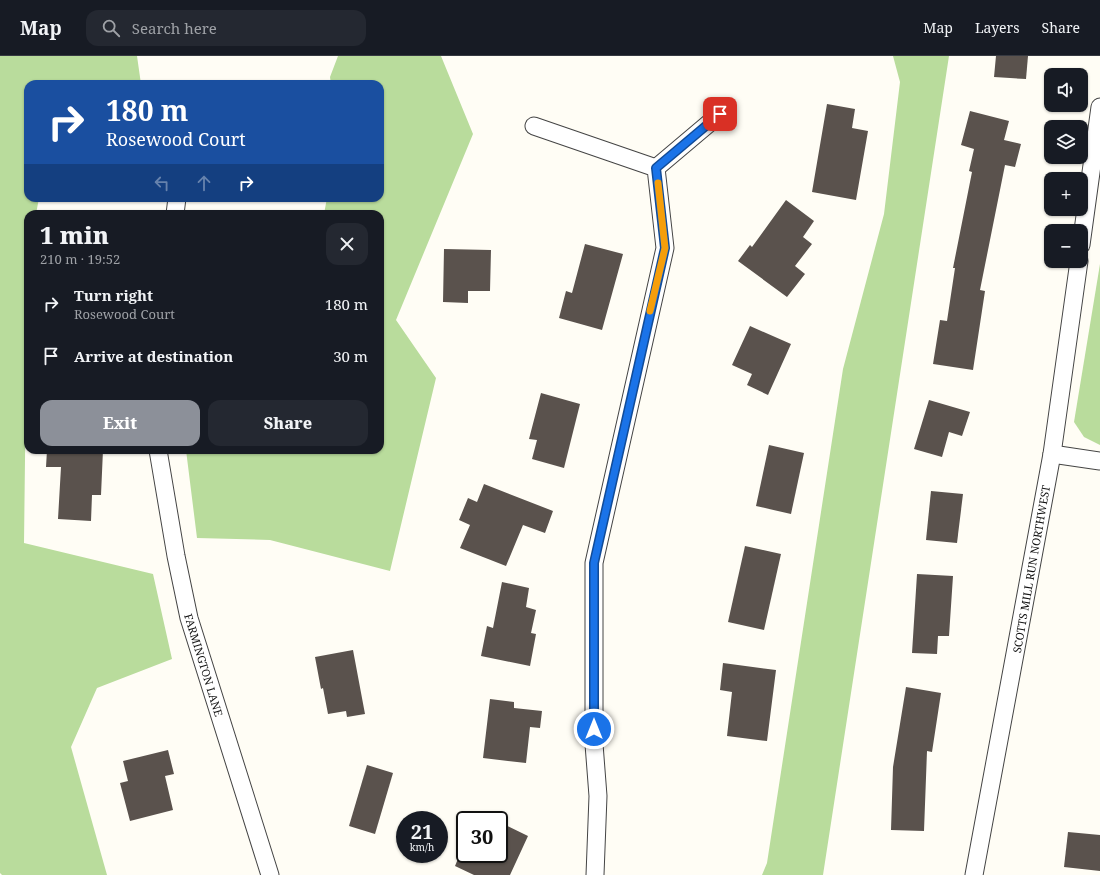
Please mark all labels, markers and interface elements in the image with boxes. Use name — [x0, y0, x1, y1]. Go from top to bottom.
search box — [86, 10, 366, 46]
text: Map — [20, 15, 62, 41]
icon: search — [100, 17, 122, 39]
text: Search here — [132, 18, 217, 38]
text: Map — [923, 18, 953, 37]
text: Layers — [975, 18, 1020, 37]
text: Share — [1042, 18, 1080, 37]
map controls — [1044, 68, 1088, 268]
button: sound — [1044, 68, 1088, 112]
text: 180 m — [106, 91, 188, 129]
icon: right — [40, 96, 92, 148]
pin — [703, 97, 737, 131]
icon: arrive — [709, 103, 731, 125]
button: layers — [1044, 120, 1088, 164]
text: Rosewood Court — [106, 127, 246, 151]
icon: left — [151, 172, 173, 194]
icon: ahead — [193, 172, 215, 194]
icon: right — [235, 172, 257, 194]
button: + — [1044, 172, 1088, 216]
text: 1 min — [40, 218, 109, 251]
button: close — [326, 223, 368, 265]
button: − — [1044, 224, 1088, 268]
text: 210 m · 19:52 — [40, 250, 120, 268]
text: Turn right — [74, 285, 153, 305]
icon: right — [40, 293, 62, 315]
text: 180 m — [325, 294, 368, 314]
text: Rosewood Court — [74, 305, 175, 323]
icon: arrive — [40, 345, 62, 367]
text: Arrive at destination — [74, 346, 233, 366]
text: 30 m — [333, 346, 368, 366]
button: Exit — [40, 400, 200, 446]
button: Share — [208, 400, 368, 446]
street label: SCOTTS MILL RUN NORTHWEST — [1009, 484, 1053, 654]
street label: FARMINGTON LANE — [181, 612, 227, 718]
position arrow — [573, 708, 615, 750]
speed limit sign: 30 — [456, 811, 508, 863]
text: 21 — [411, 818, 433, 845]
text: km/h — [410, 840, 434, 854]

